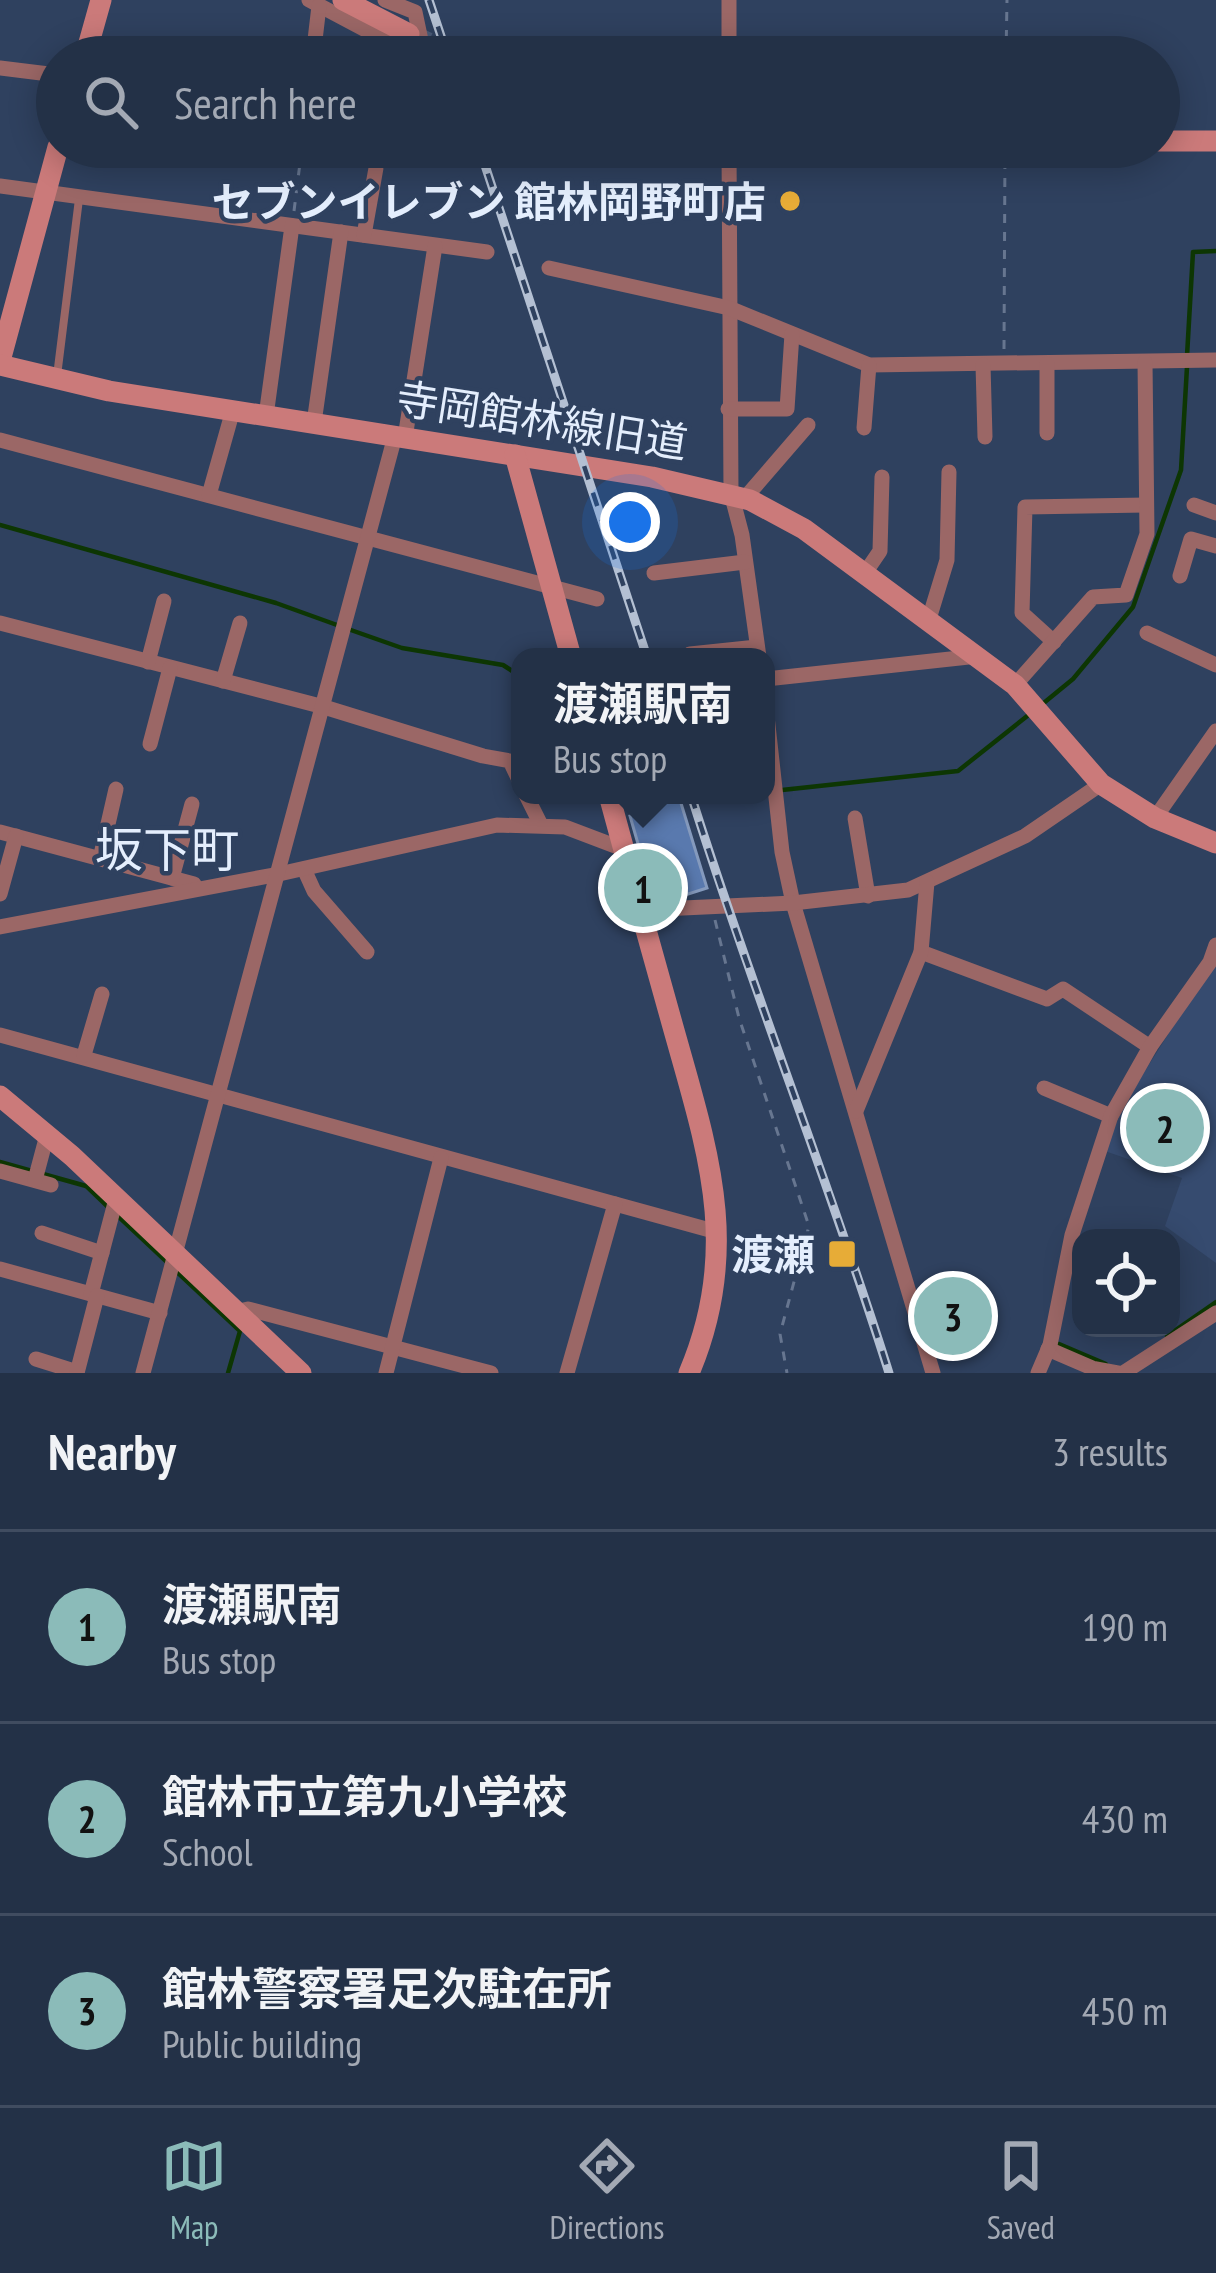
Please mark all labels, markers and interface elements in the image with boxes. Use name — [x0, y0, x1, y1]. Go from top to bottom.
search box — [36, 36, 1180, 168]
icon: search — [78, 69, 144, 135]
text: Search here — [174, 73, 357, 131]
place label: セブンイレブン 館林岡野町店 — [211, 174, 766, 229]
marker: セブンイレブン 館林岡野町店 — [777, 188, 803, 214]
street label: 寺岡館林線旧道 — [393, 370, 691, 470]
your location — [600, 492, 660, 552]
popup — [511, 648, 775, 804]
text: 渡瀬駅南 — [553, 674, 733, 732]
text: Bus stop — [553, 733, 667, 784]
district label: 坂下町 — [95, 818, 239, 880]
pin: 1 — [604, 843, 682, 933]
pin: 2 — [1126, 1083, 1204, 1173]
place label: 渡瀬 — [731, 1227, 815, 1282]
map controls — [1072, 1229, 1180, 1337]
button: locate — [1072, 1229, 1180, 1337]
marker: 渡瀬 — [826, 1238, 858, 1270]
pin: 3 — [914, 1271, 992, 1361]
text: Nearby — [48, 1418, 176, 1484]
text: 3 results — [1052, 1426, 1168, 1477]
text: 渡瀬駅南 — [162, 1575, 342, 1633]
text: 1 — [78, 1601, 96, 1652]
text: 190 m — [1082, 1601, 1168, 1652]
text: Bus stop — [162, 1634, 276, 1685]
text: 館林市立第九小学校 — [162, 1767, 567, 1825]
text: 2 — [78, 1793, 96, 1844]
text: 430 m — [1082, 1793, 1168, 1844]
text: School — [162, 1826, 253, 1877]
text: 館林警察署足次駐在所 — [162, 1959, 612, 2017]
text: 3 — [78, 1985, 96, 2036]
text: 450 m — [1082, 1985, 1168, 2036]
text: Public building — [162, 2018, 362, 2069]
tab: Map — [161, 2133, 227, 2248]
tab: Directions — [550, 2133, 664, 2248]
tab: Saved — [987, 2133, 1055, 2248]

